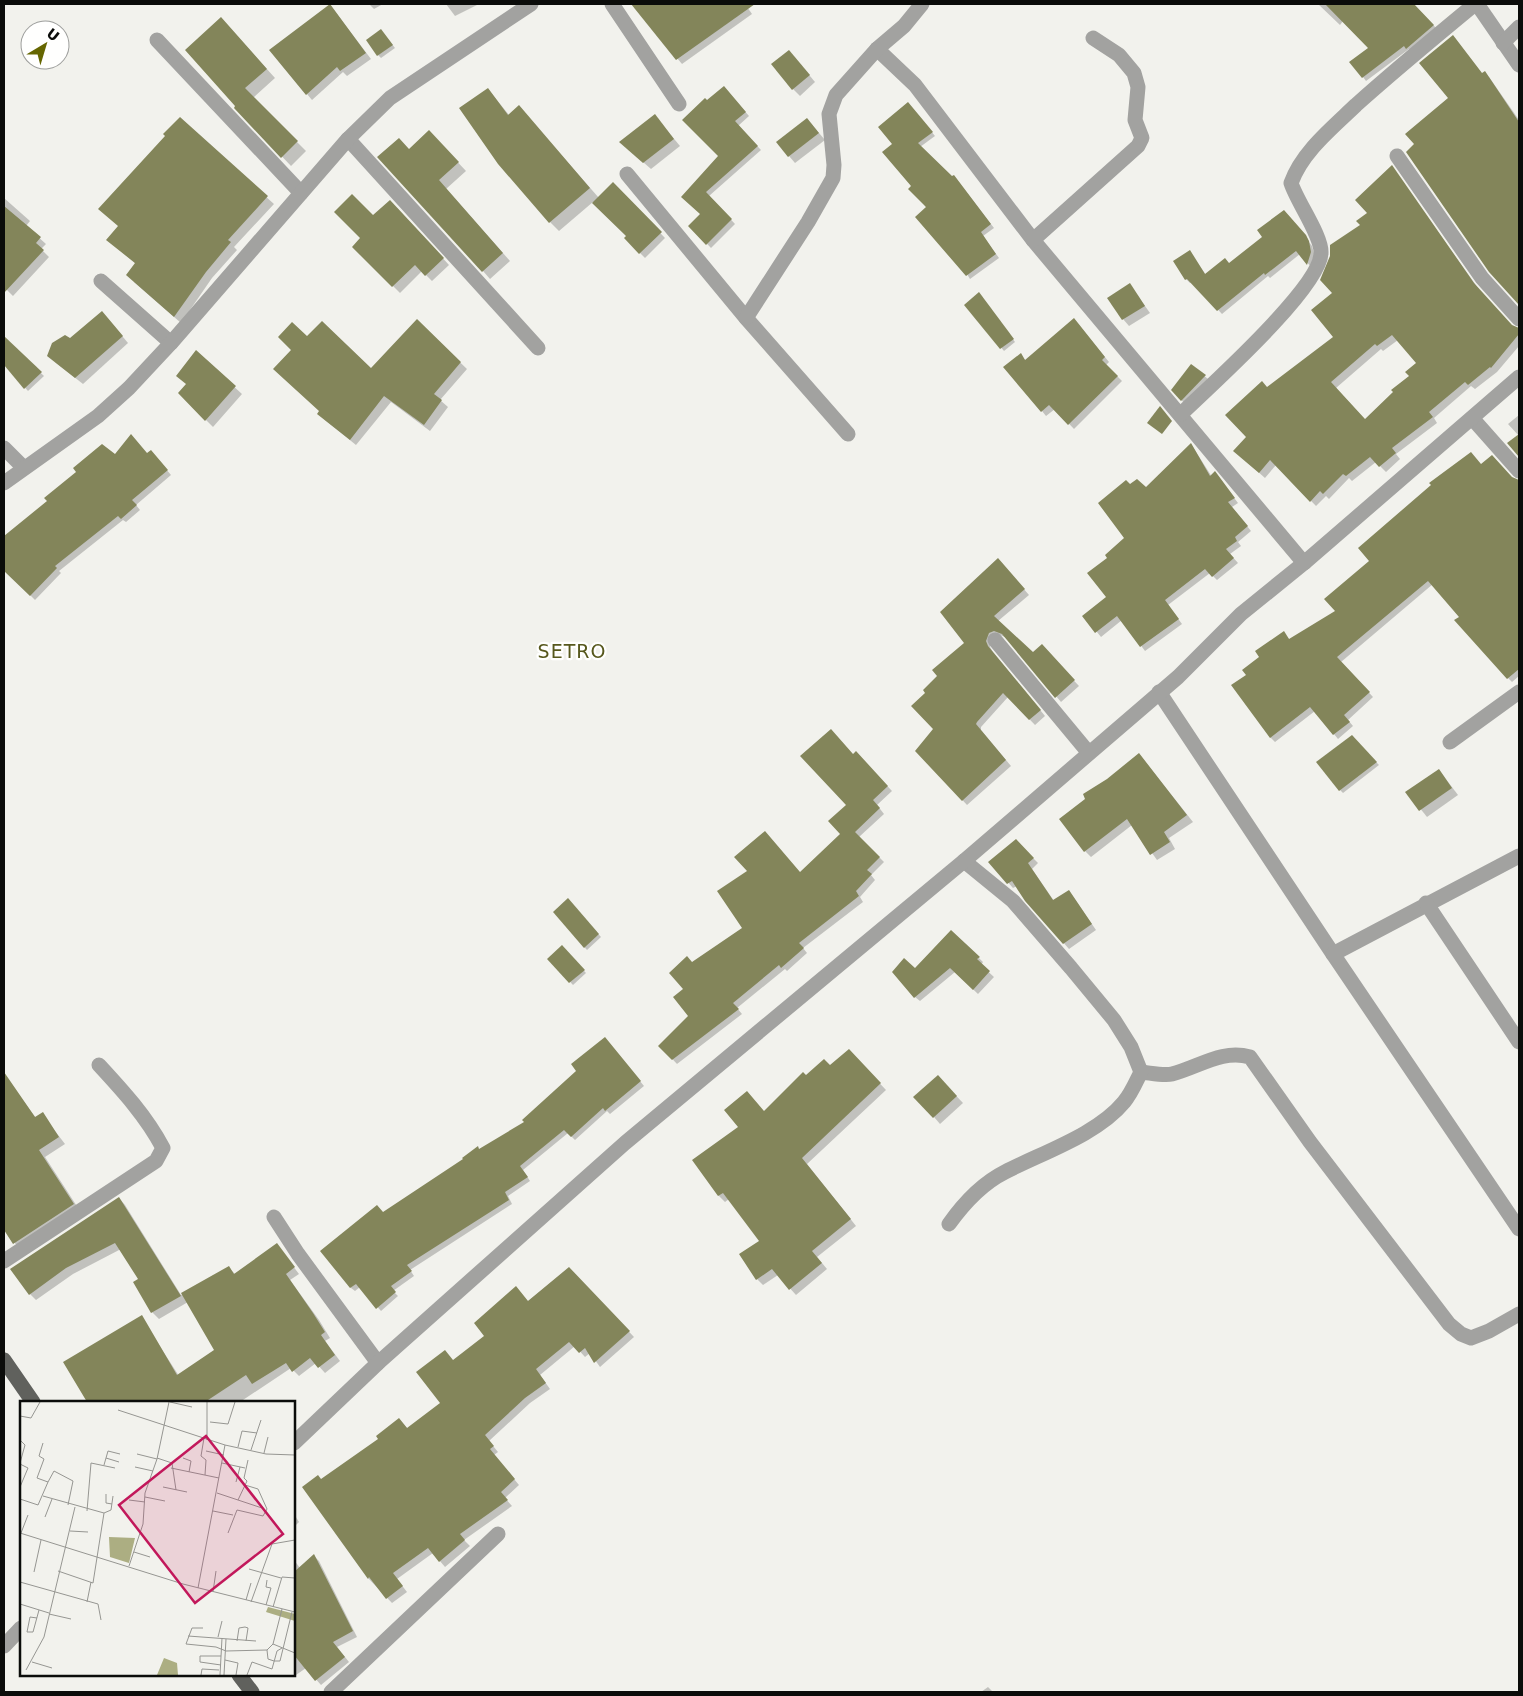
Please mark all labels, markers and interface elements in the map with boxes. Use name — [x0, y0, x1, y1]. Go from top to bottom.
north arrow — [20, 20, 70, 70]
text: U — [44, 25, 62, 45]
district label: SETRO — [538, 640, 606, 662]
inset map — [20, 1401, 295, 1676]

